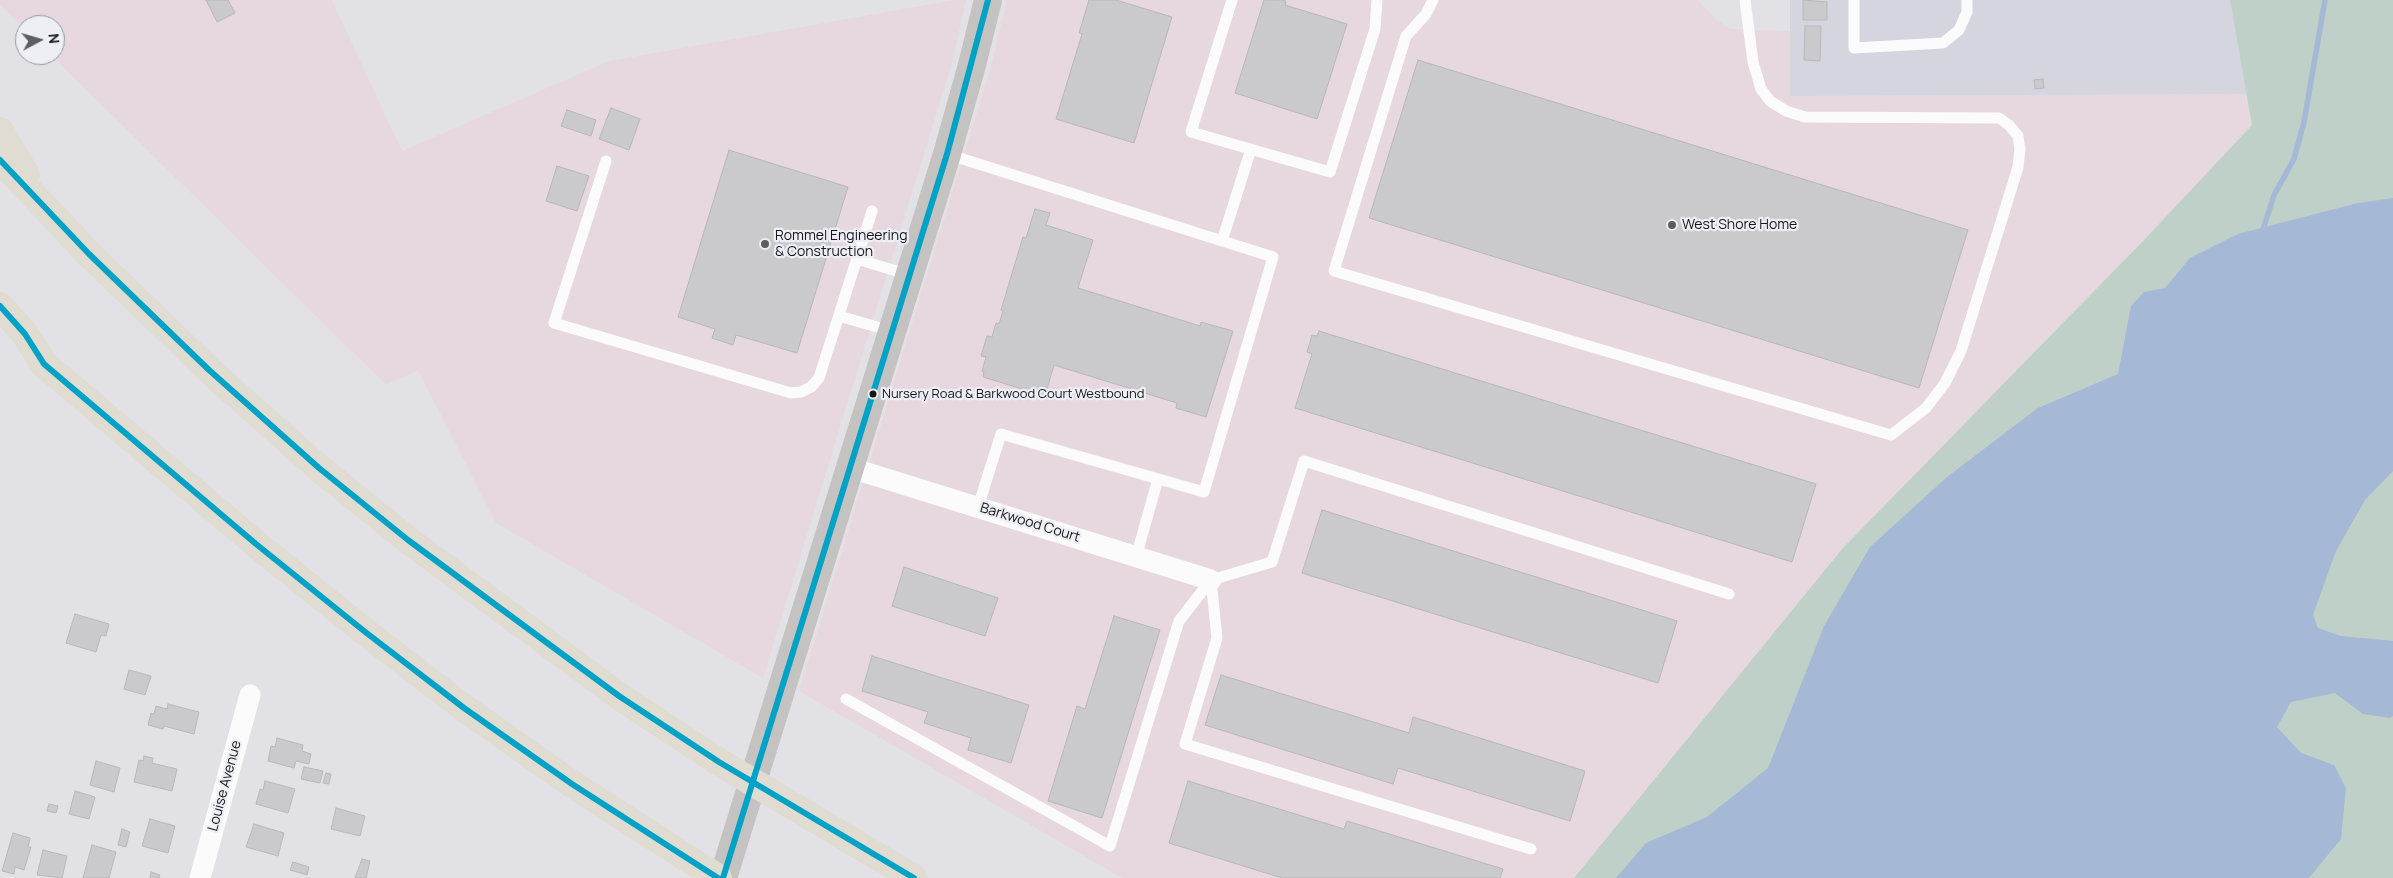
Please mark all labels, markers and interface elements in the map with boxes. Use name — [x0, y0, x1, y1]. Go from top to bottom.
north arrow — [15, 15, 65, 65]
text: N — [44, 32, 64, 44]
place label: West Shore Home — [1682, 217, 1797, 233]
marker: West Shore Home — [1666, 219, 1678, 231]
place label: Rommel Engineering & Construction — [775, 228, 907, 260]
marker: Rommel Engineering & Construction — [759, 238, 771, 250]
place label: Nursery Road & Barkwood Court Westbound — [882, 386, 1144, 402]
marker: Nursery Road & Barkwood Court Westbound — [868, 389, 878, 399]
street label: Barkwood Court — [978, 500, 1082, 546]
street label: Louise Avenue — [205, 739, 245, 833]

